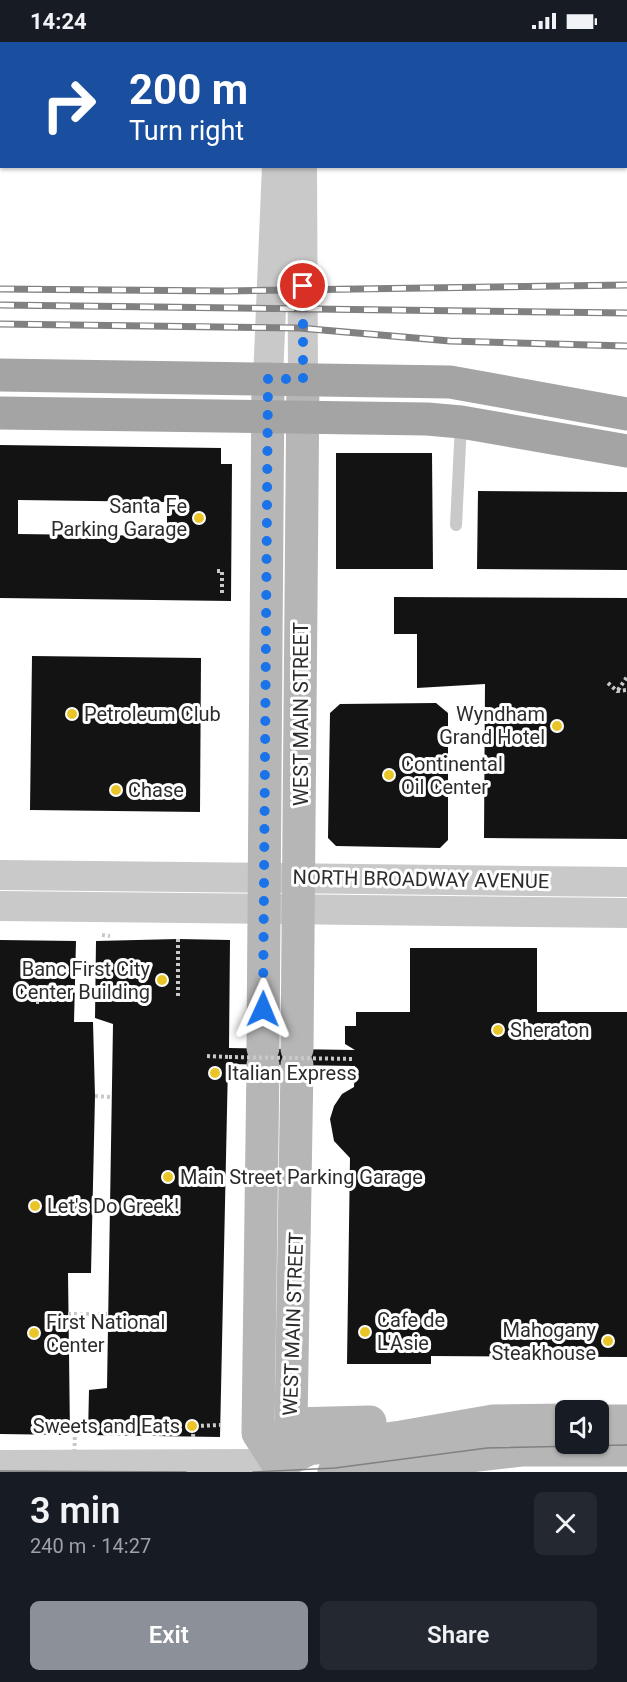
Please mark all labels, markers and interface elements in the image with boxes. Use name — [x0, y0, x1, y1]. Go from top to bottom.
text: 14:24 — [30, 9, 87, 34]
text: 200 m — [129, 65, 248, 114]
icon: right — [30, 66, 108, 144]
text: Turn right — [129, 115, 244, 147]
pin — [277, 260, 328, 311]
icon: arrive — [286, 269, 319, 302]
place label: Santa Fe Parking Garage — [51, 494, 187, 541]
marker: Santa Fe Parking Garage — [192, 511, 206, 525]
street label: WEST MAIN STREET — [289, 622, 313, 806]
place label: Petroleum Club — [84, 702, 221, 726]
place label: Wyndham Grand Hotel — [439, 702, 545, 749]
marker: Petroleum Club — [65, 707, 79, 721]
marker: Wyndham Grand Hotel — [550, 719, 564, 733]
place label: Continental Oil Center — [401, 752, 503, 799]
marker: Continental Oil Center — [382, 768, 396, 782]
place label: Chase — [128, 778, 184, 802]
marker: Chase — [109, 783, 123, 797]
street label: NORTH BROADWAY AVENUE — [293, 865, 549, 893]
place label: Banc First City Center Building — [15, 957, 151, 1004]
marker: Banc First City Center Building — [155, 973, 169, 987]
position arrow — [231, 977, 295, 1041]
place label: Sheraton — [510, 1018, 590, 1042]
marker: Sheraton — [491, 1023, 505, 1037]
place label: Italian Express — [227, 1061, 357, 1085]
marker: Italian Express — [208, 1066, 222, 1080]
place label: Main Street Parking Garage — [180, 1165, 423, 1189]
marker: Main Street Parking Garage — [161, 1170, 175, 1184]
place label: Let's Do Greek! — [47, 1194, 179, 1218]
marker: Let's Do Greek! — [28, 1199, 42, 1213]
street label: WEST MAIN STREET — [278, 1232, 308, 1416]
place label: Cafe de L'Asie — [377, 1308, 445, 1355]
place label: First National Center — [46, 1310, 165, 1357]
place label: Mahogany Steakhouse — [492, 1318, 597, 1365]
marker: Cafe de L'Asie — [358, 1325, 372, 1339]
marker: First National Center — [27, 1326, 41, 1340]
marker: Mahogany Steakhouse — [601, 1334, 615, 1348]
map controls — [555, 1400, 609, 1454]
button: sound — [555, 1400, 609, 1454]
place label: Sweets and Eats — [33, 1414, 180, 1438]
marker: Sweets and Eats — [185, 1419, 199, 1433]
text: 3 min — [30, 1490, 120, 1532]
button: close — [534, 1492, 597, 1555]
text: 240 m · 14:27 — [30, 1534, 151, 1558]
button: Exit — [30, 1601, 308, 1670]
button: Share — [320, 1601, 597, 1670]

